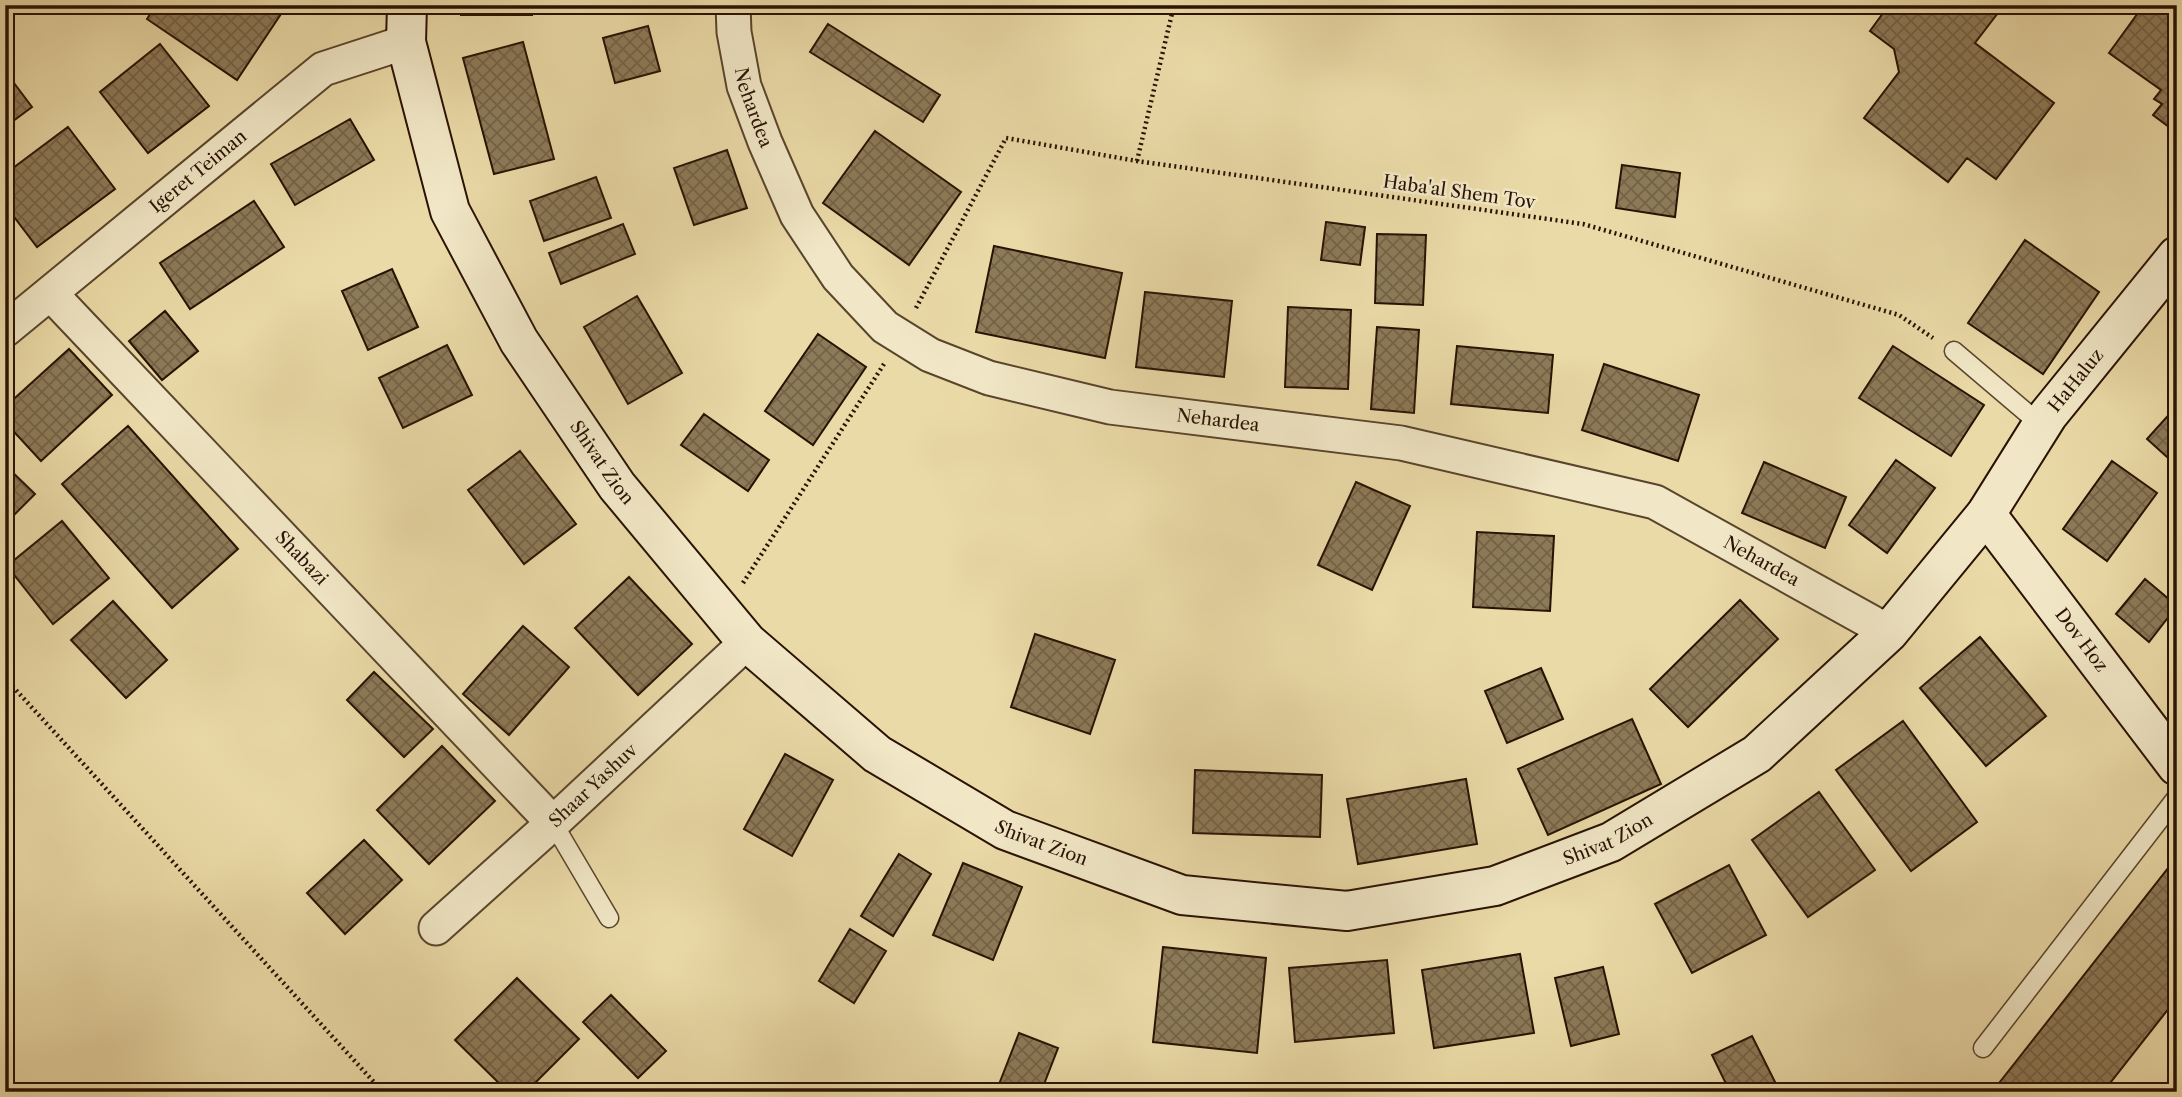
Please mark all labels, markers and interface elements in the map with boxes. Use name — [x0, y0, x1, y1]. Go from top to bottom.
street label: Nehardea — [730, 66, 777, 151]
street label: Igeret Teiman — [145, 125, 251, 218]
street label: Haba'al Shem Tov — [1382, 170, 1537, 214]
street label: HaHaluz — [2044, 344, 2108, 417]
street label: Nehardea — [1175, 404, 1261, 436]
street label: Shivat Zion — [565, 416, 639, 509]
street label: Shabazi — [271, 526, 333, 590]
street label: Nehardea — [1720, 531, 1804, 591]
street label: Dov Hoz — [2050, 604, 2113, 676]
street label: Shaar Yashuv — [544, 739, 642, 832]
street label: Shivat Zion — [1560, 808, 1657, 870]
street label: Shivat Zion — [991, 815, 1091, 870]

